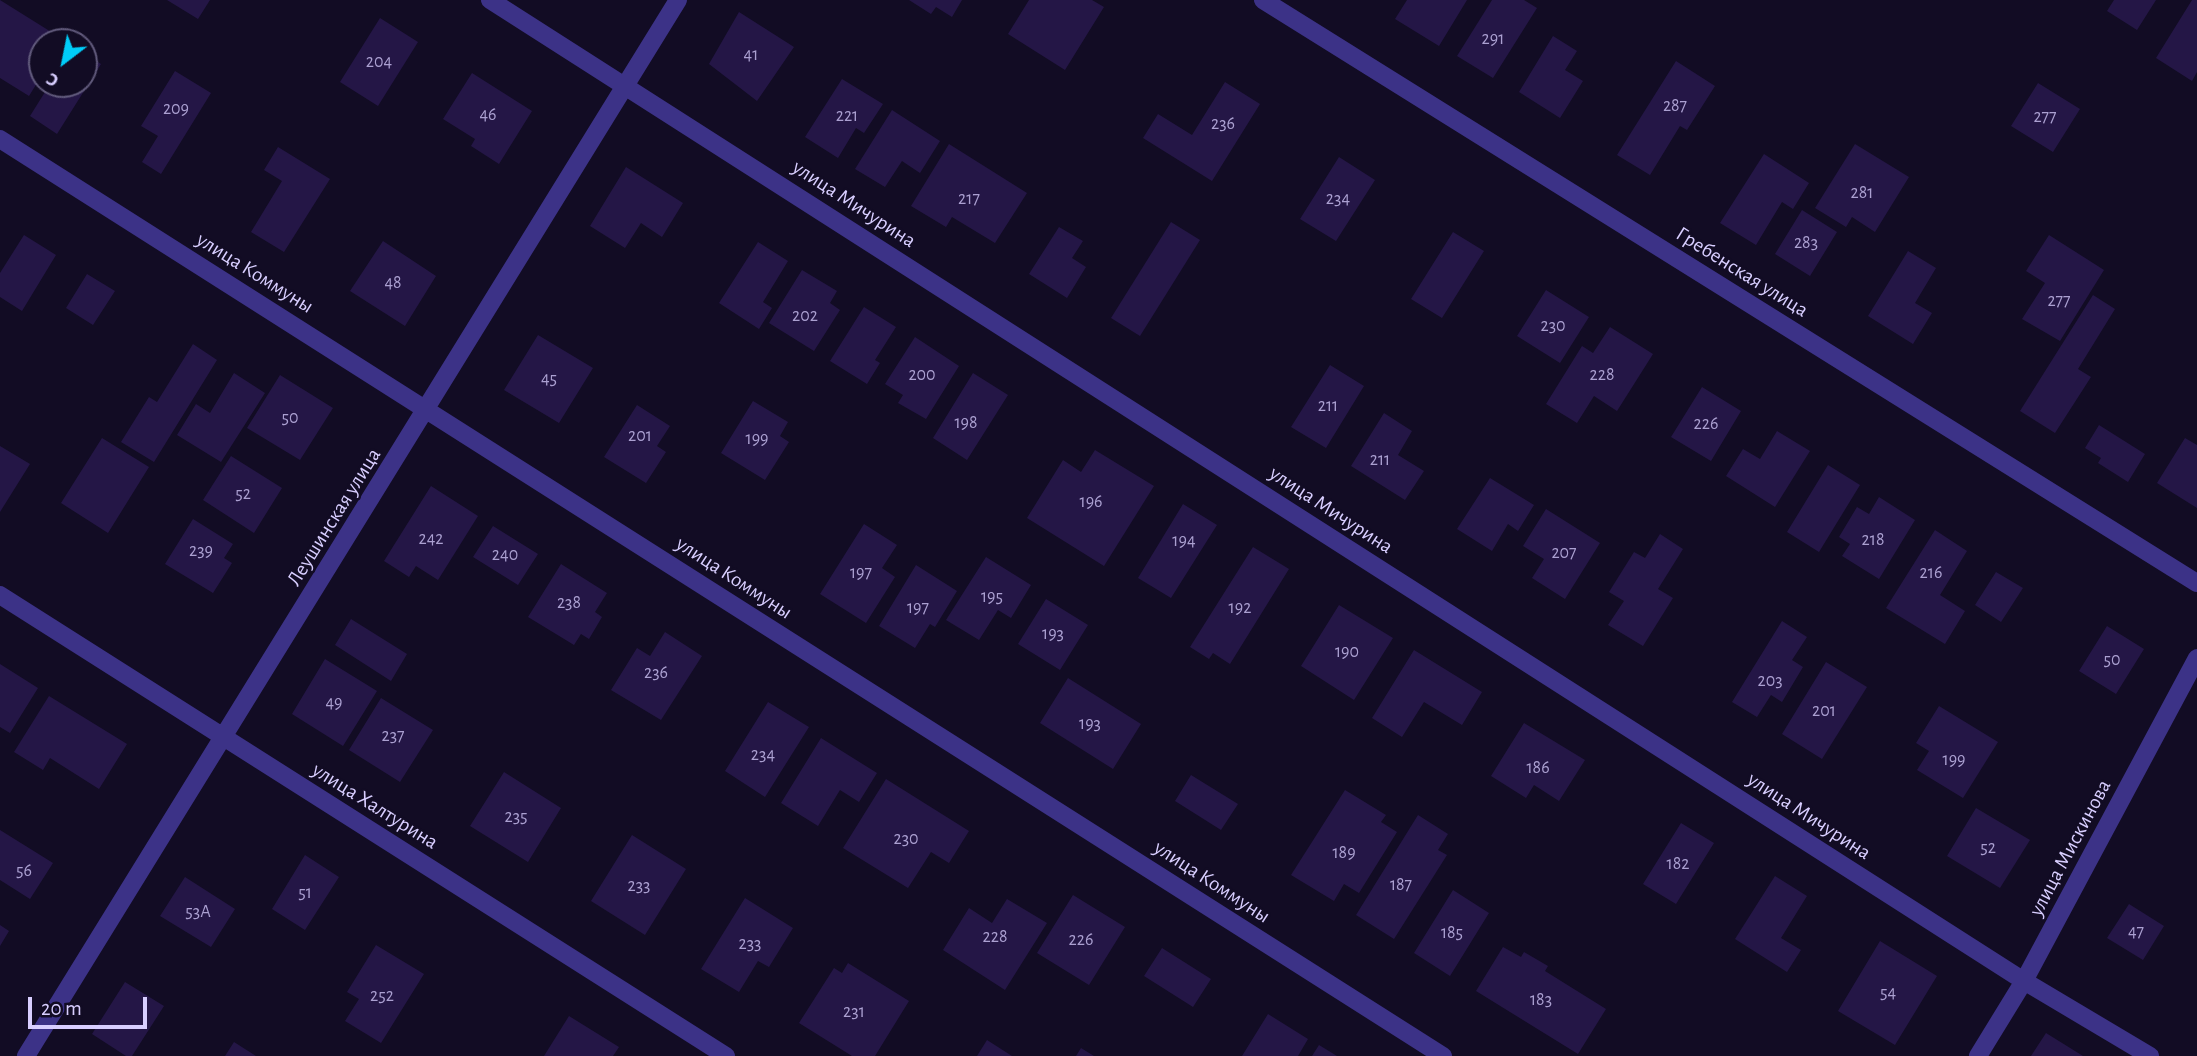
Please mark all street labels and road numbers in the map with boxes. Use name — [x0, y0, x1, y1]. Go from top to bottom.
street label: улица Мичурина — [787, 155, 921, 253]
street label: Гребенская улица — [1671, 221, 1813, 323]
street label: улица Коммуны — [192, 227, 318, 319]
street label: Леушинская улица — [282, 443, 386, 591]
street label: улица Мичурина — [1264, 461, 1398, 559]
street label: улица Коммуны — [671, 531, 797, 625]
street label: улица Халтурина — [307, 757, 443, 855]
street label: улица Мичурина — [1742, 767, 1876, 865]
street label: улица Мискинова — [2023, 775, 2117, 921]
street label: улица Коммуны — [1149, 835, 1275, 929]

